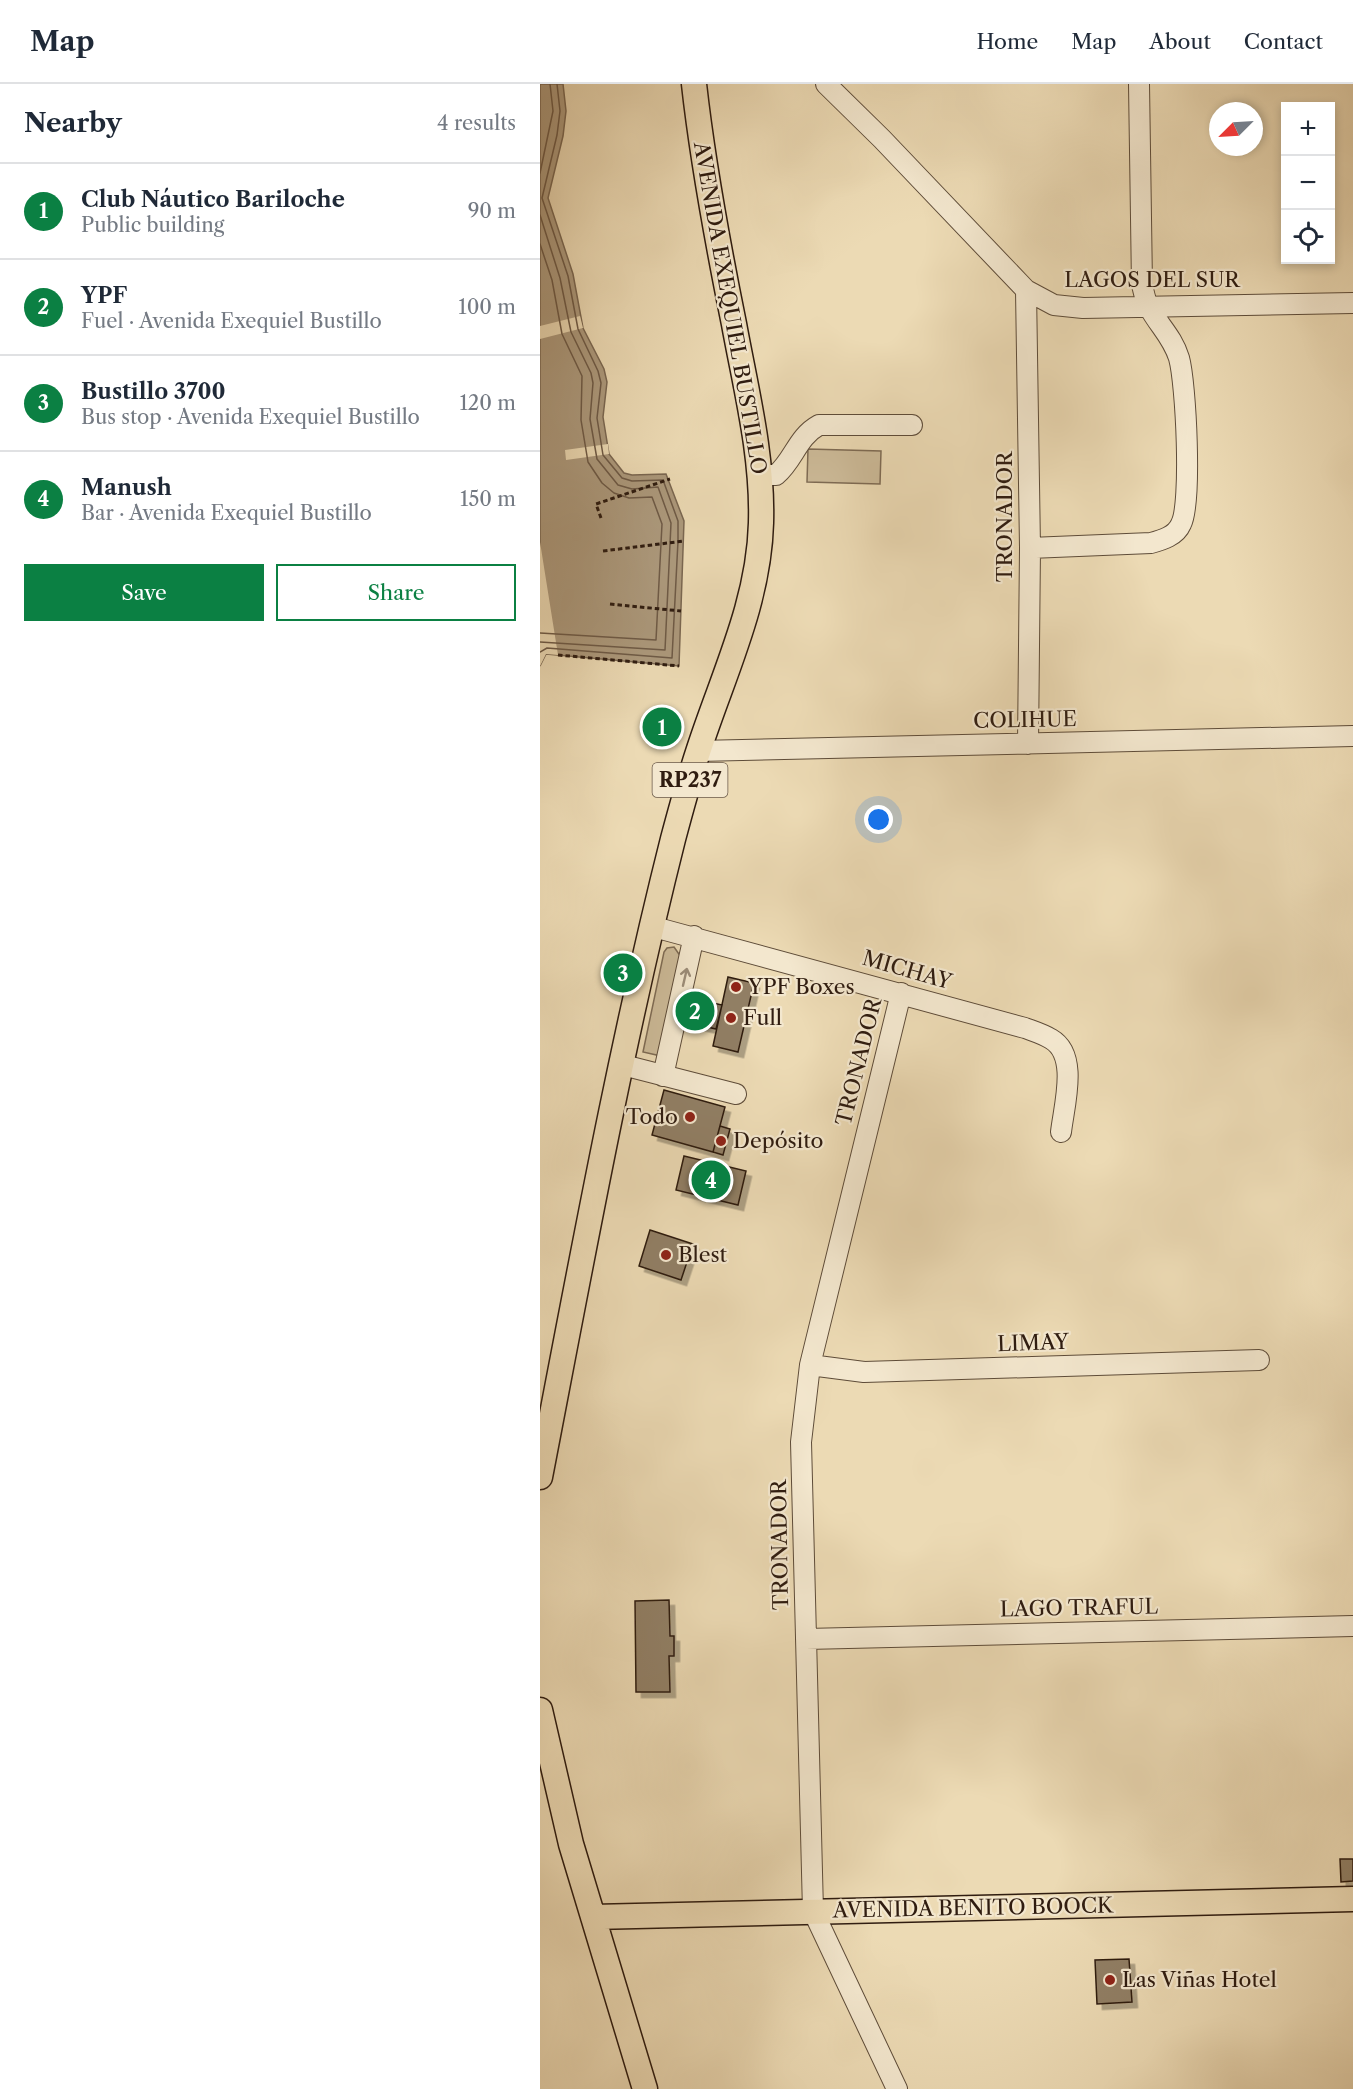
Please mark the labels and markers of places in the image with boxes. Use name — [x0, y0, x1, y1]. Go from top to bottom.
pin: 1 — [642, 704, 682, 750]
pin: 3 — [604, 950, 643, 996]
place label: YPF Boxes — [747, 974, 855, 999]
marker: YPF Boxes — [729, 980, 743, 994]
pin: 2 — [676, 988, 714, 1034]
place label: Full — [743, 1005, 782, 1030]
marker: Full — [724, 1011, 738, 1025]
place label: Todo — [626, 1104, 678, 1129]
marker: Todo — [683, 1110, 697, 1124]
place label: Depósito — [733, 1128, 823, 1153]
marker: Depósito — [714, 1134, 728, 1148]
pin: 4 — [692, 1158, 730, 1202]
place label: Blest — [678, 1242, 728, 1267]
marker: Blest — [659, 1248, 673, 1262]
place label: Las Viñas Hotel — [1122, 1967, 1277, 1992]
marker: Las Viñas Hotel — [1103, 1973, 1117, 1987]

